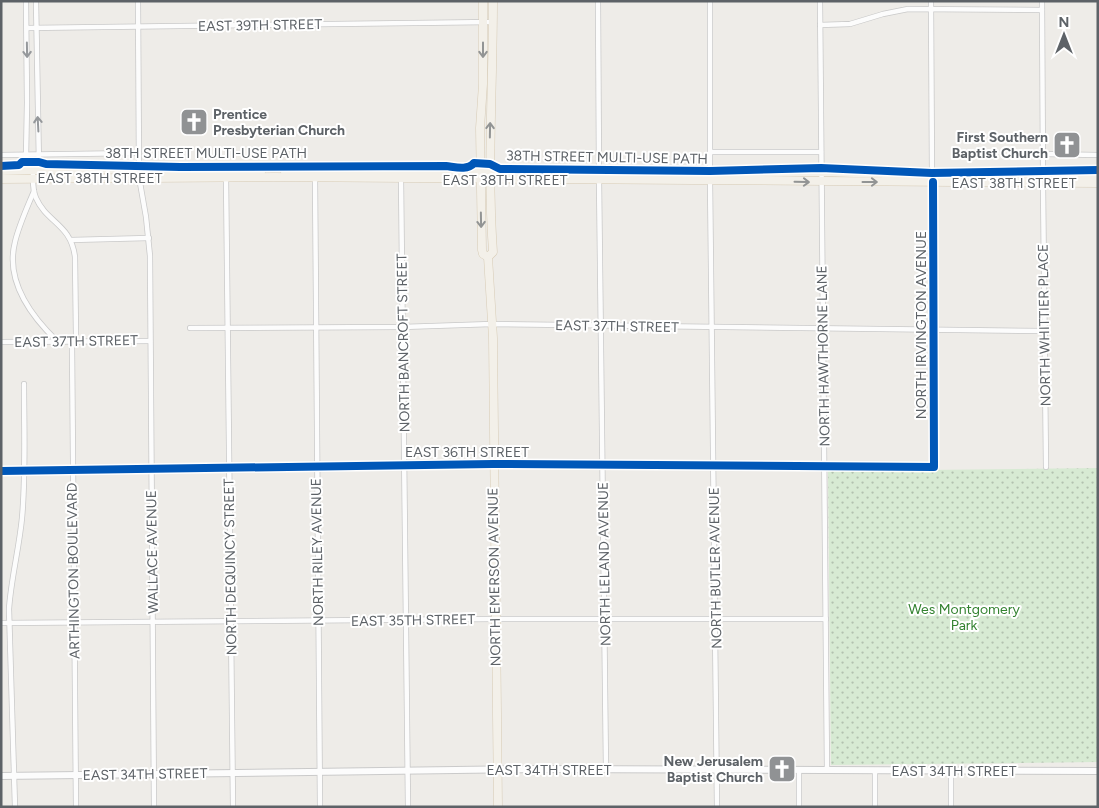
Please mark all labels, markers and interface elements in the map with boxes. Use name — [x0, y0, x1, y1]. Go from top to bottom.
north arrow — [1039, 10, 1089, 60]
text: N — [1059, 14, 1069, 31]
street label: EAST 39TH STREET — [198, 16, 323, 35]
one-way arrow — [22, 42, 32, 58]
one-way arrow — [478, 42, 488, 58]
place label: Prentice Presbyterian Church — [213, 106, 345, 139]
church icon: Prentice Presbyterian Church — [179, 107, 209, 137]
one-way arrow — [33, 117, 42, 133]
one-way arrow — [486, 122, 495, 138]
place label: First Southern Baptist Church — [952, 129, 1048, 162]
church icon: First Southern Baptist Church — [1052, 130, 1082, 160]
street label: 38TH STREET MULTI-USE PATH — [105, 145, 307, 162]
street label: 38TH STREET MULTI-USE PATH — [506, 147, 708, 168]
street label: EAST 38TH STREET — [38, 170, 163, 187]
street label: EAST 38TH STREET — [443, 172, 568, 189]
street label: EAST 38TH STREET — [952, 175, 1077, 192]
one-way arrow — [794, 177, 810, 187]
one-way arrow — [861, 177, 877, 187]
one-way arrow — [476, 211, 485, 227]
street label: NORTH IRVINGTON AVENUE — [913, 231, 930, 419]
street label: NORTH WHITTIER PLACE — [1035, 244, 1054, 406]
street label: NORTH BANCROFT STREET — [393, 253, 414, 433]
street label: NORTH HAWTHORNE LANE — [813, 265, 834, 447]
street label: EAST 37TH STREET — [555, 317, 679, 336]
street label: EAST 37TH STREET — [14, 332, 138, 351]
street label: EAST 36TH STREET — [405, 444, 529, 461]
street label: NORTH DEQUINCY STREET — [220, 478, 241, 656]
street label: NORTH RILEY AVENUE — [308, 478, 327, 626]
street label: NORTH LELAND AVENUE — [595, 482, 614, 646]
street label: ARTHINGTON BOULEVARD — [63, 483, 84, 659]
street label: NORTH EMERSON AVENUE — [484, 487, 505, 667]
street label: NORTH BUTLER AVENUE — [706, 487, 725, 649]
street label: WALLACE AVENUE — [143, 490, 162, 614]
park label: Wes Montgomery Park — [908, 601, 1020, 634]
street label: EAST 35TH STREET — [351, 611, 476, 630]
place label: New Jerusalem Baptist Church — [664, 753, 763, 786]
church icon: New Jerusalem Baptist Church — [767, 754, 797, 784]
street label: EAST 34TH STREET — [487, 762, 612, 779]
street label: EAST 34TH STREET — [892, 763, 1017, 780]
street label: EAST 34TH STREET — [82, 765, 208, 784]

